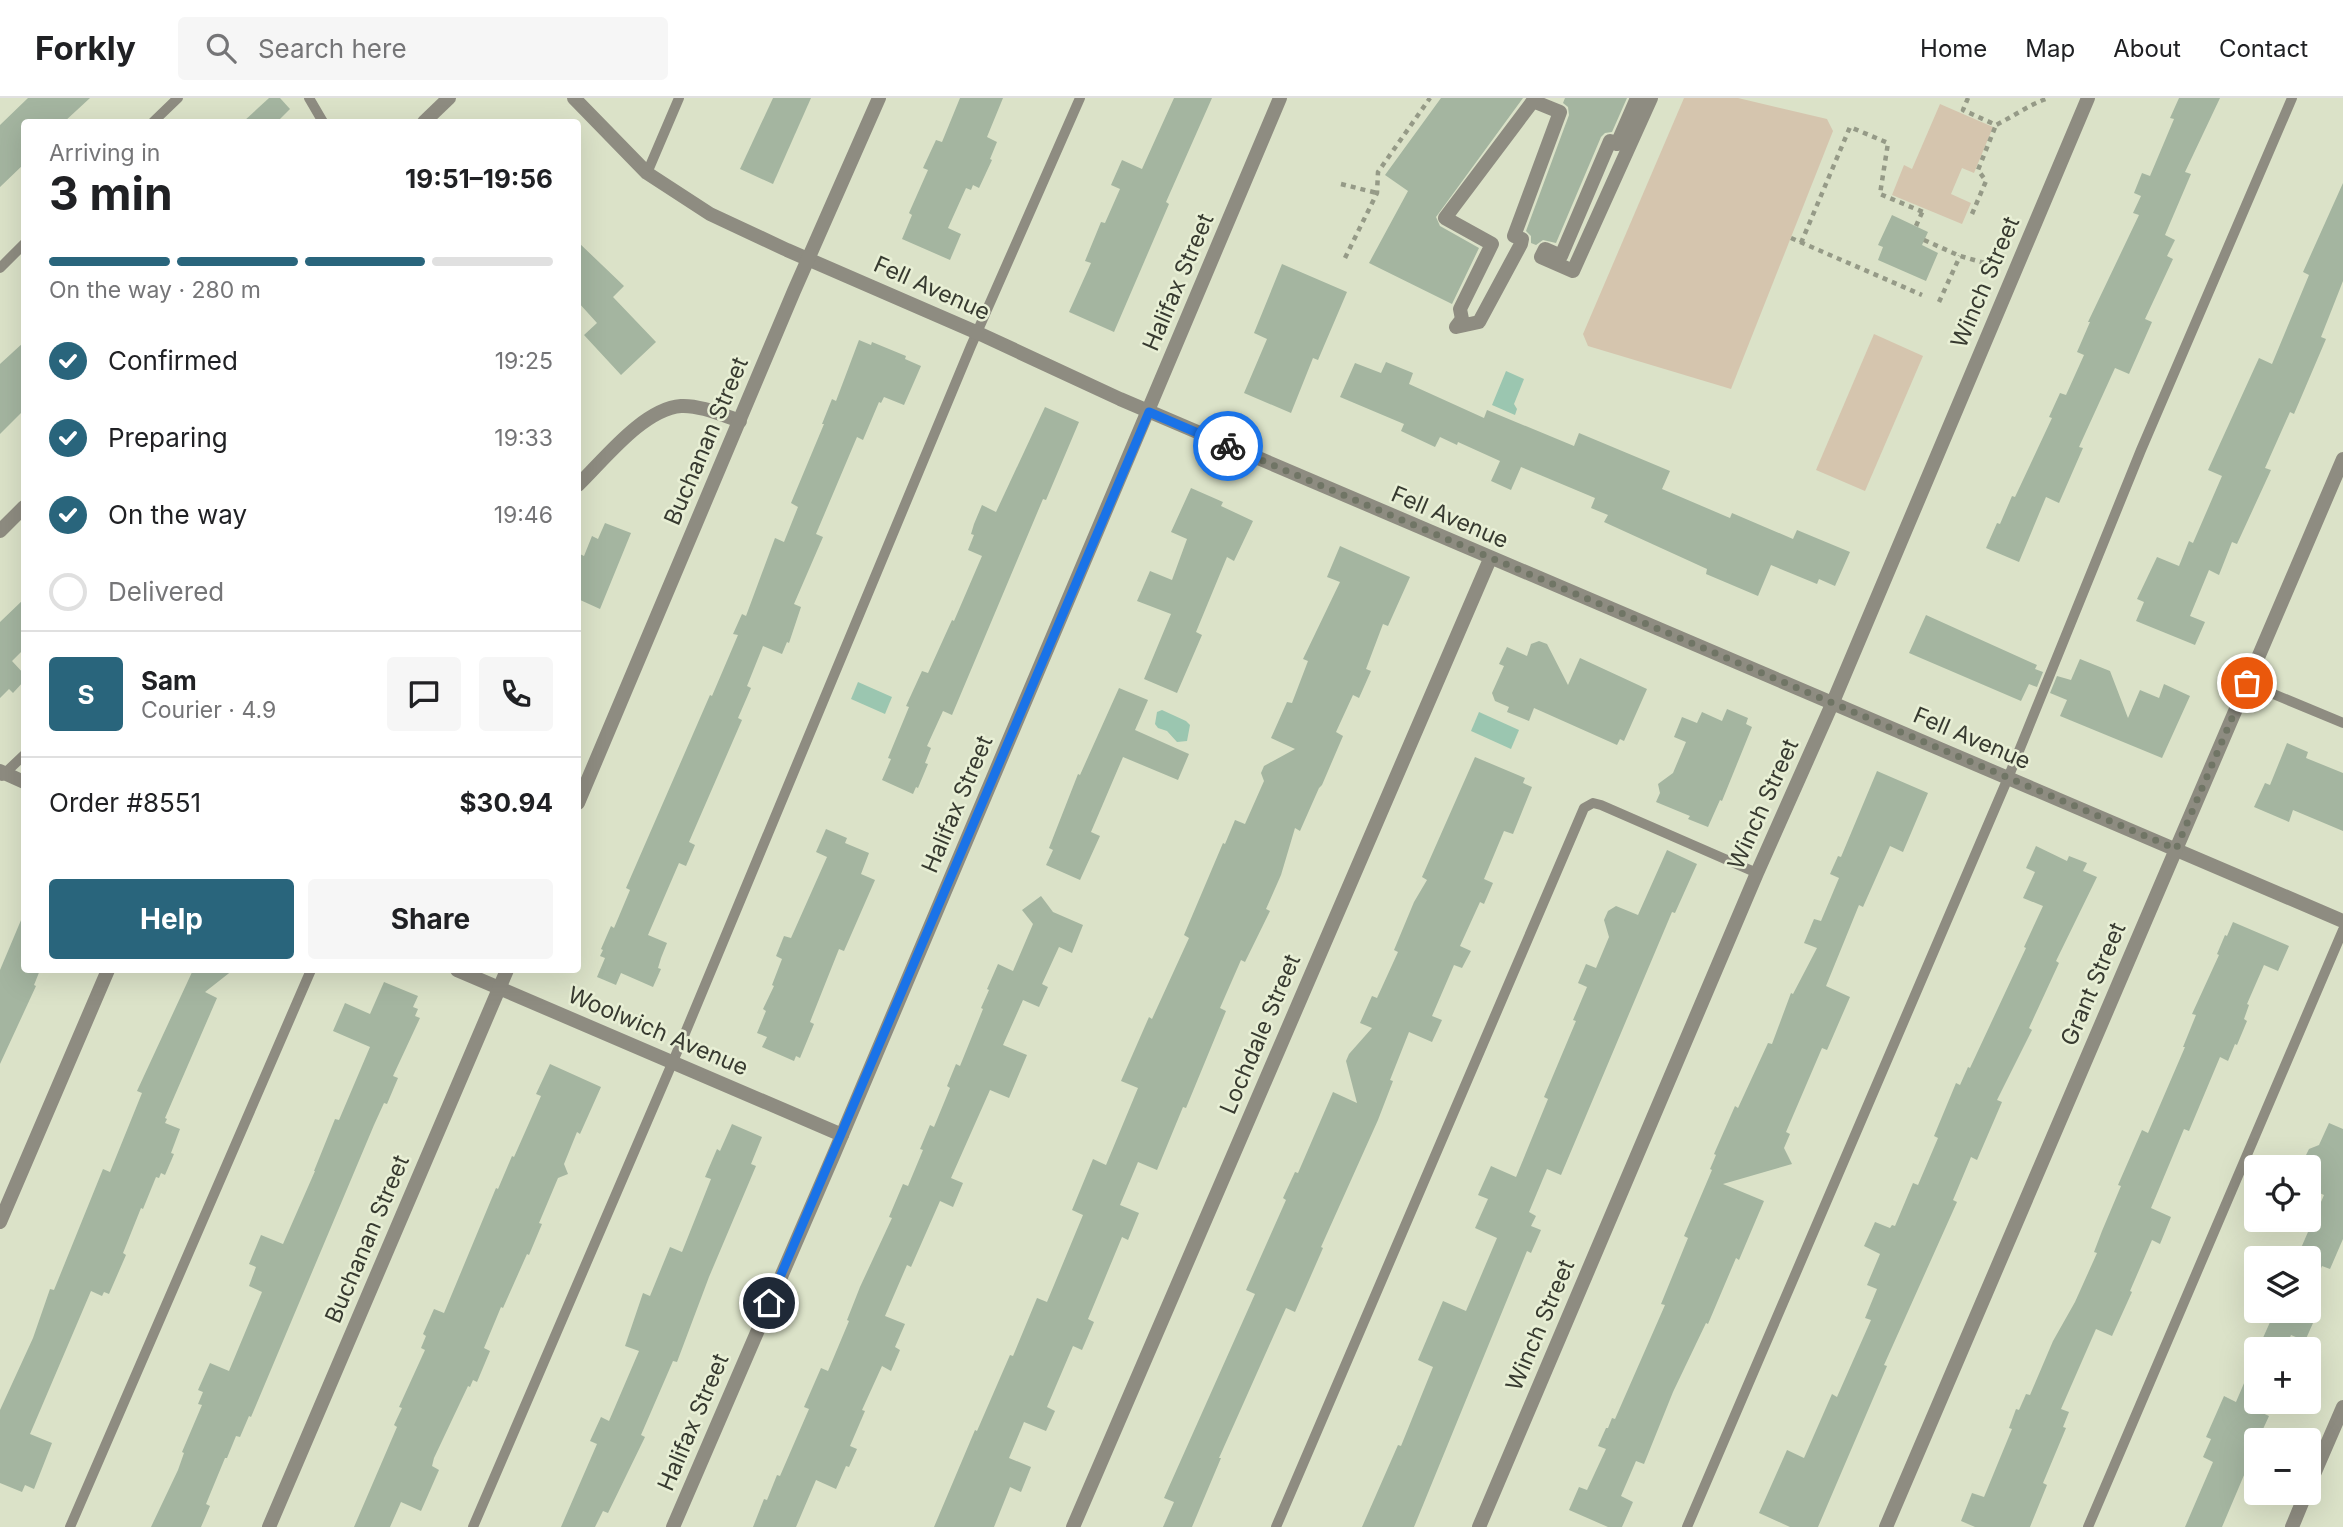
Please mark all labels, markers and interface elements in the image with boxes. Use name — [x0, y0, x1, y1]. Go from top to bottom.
search box — [178, 17, 668, 80]
text: Forkly — [35, 28, 136, 68]
icon: search — [202, 29, 240, 67]
text: Search here — [258, 33, 407, 64]
text: Home — [1920, 34, 1987, 63]
text: Map — [2025, 34, 2075, 63]
text: About — [2113, 34, 2181, 63]
text: Contact — [2219, 34, 2308, 63]
text: Arriving in — [49, 139, 160, 167]
text: 19:51–19:56 — [405, 163, 553, 194]
text: 3 min — [49, 165, 173, 221]
street label: Halifax Street — [1137, 209, 1220, 355]
street label: Winch Street — [1945, 212, 2025, 352]
street label: Fell Avenue — [869, 250, 995, 326]
text: On the way · 280 m — [49, 276, 261, 304]
icon: check — [49, 342, 87, 380]
text: Confirmed — [108, 345, 238, 376]
text: 19:25 — [495, 347, 553, 375]
street label: Buchanan Street — [658, 352, 754, 529]
courier — [1193, 411, 1263, 481]
icon: check — [49, 419, 87, 457]
text: Preparing — [108, 422, 228, 453]
text: 19:33 — [494, 424, 553, 452]
icon: bike — [1209, 427, 1247, 465]
street label: Fell Avenue — [1387, 480, 1513, 554]
icon: check — [49, 496, 87, 534]
text: On the way — [108, 499, 247, 530]
text: 19:46 — [494, 501, 553, 529]
text: Delivered — [108, 576, 224, 607]
pin — [2217, 653, 2277, 713]
button: chat — [387, 657, 461, 731]
button: phone — [479, 657, 553, 731]
icon: bag — [2228, 664, 2266, 702]
text: Sam — [141, 665, 197, 696]
text: S — [77, 679, 95, 710]
text: Courier · 4.9 — [141, 696, 276, 724]
street label: Fell Avenue — [1909, 701, 2035, 775]
street label: Halifax Street — [916, 731, 999, 877]
street label: Winch Street — [1722, 734, 1804, 874]
text: Order #8551 — [49, 787, 201, 818]
text: $30.94 — [460, 787, 553, 818]
button: Help — [49, 879, 294, 959]
button: Share — [308, 879, 553, 959]
street label: Grant Street — [2054, 918, 2132, 1050]
street label: Lochdale Street — [1214, 949, 1306, 1118]
street label: Woolwich Avenue — [564, 980, 752, 1082]
street label: Buchanan Street — [319, 1150, 415, 1327]
map controls — [2244, 1155, 2321, 1505]
button: locate — [2244, 1155, 2321, 1232]
button: layers — [2244, 1246, 2321, 1323]
street label: Winch Street — [1500, 1255, 1580, 1395]
pin — [739, 1273, 799, 1333]
icon: home — [750, 1284, 788, 1322]
button: + — [2244, 1337, 2321, 1414]
street label: Halifax Street — [652, 1349, 735, 1495]
button: − — [2244, 1428, 2321, 1505]

